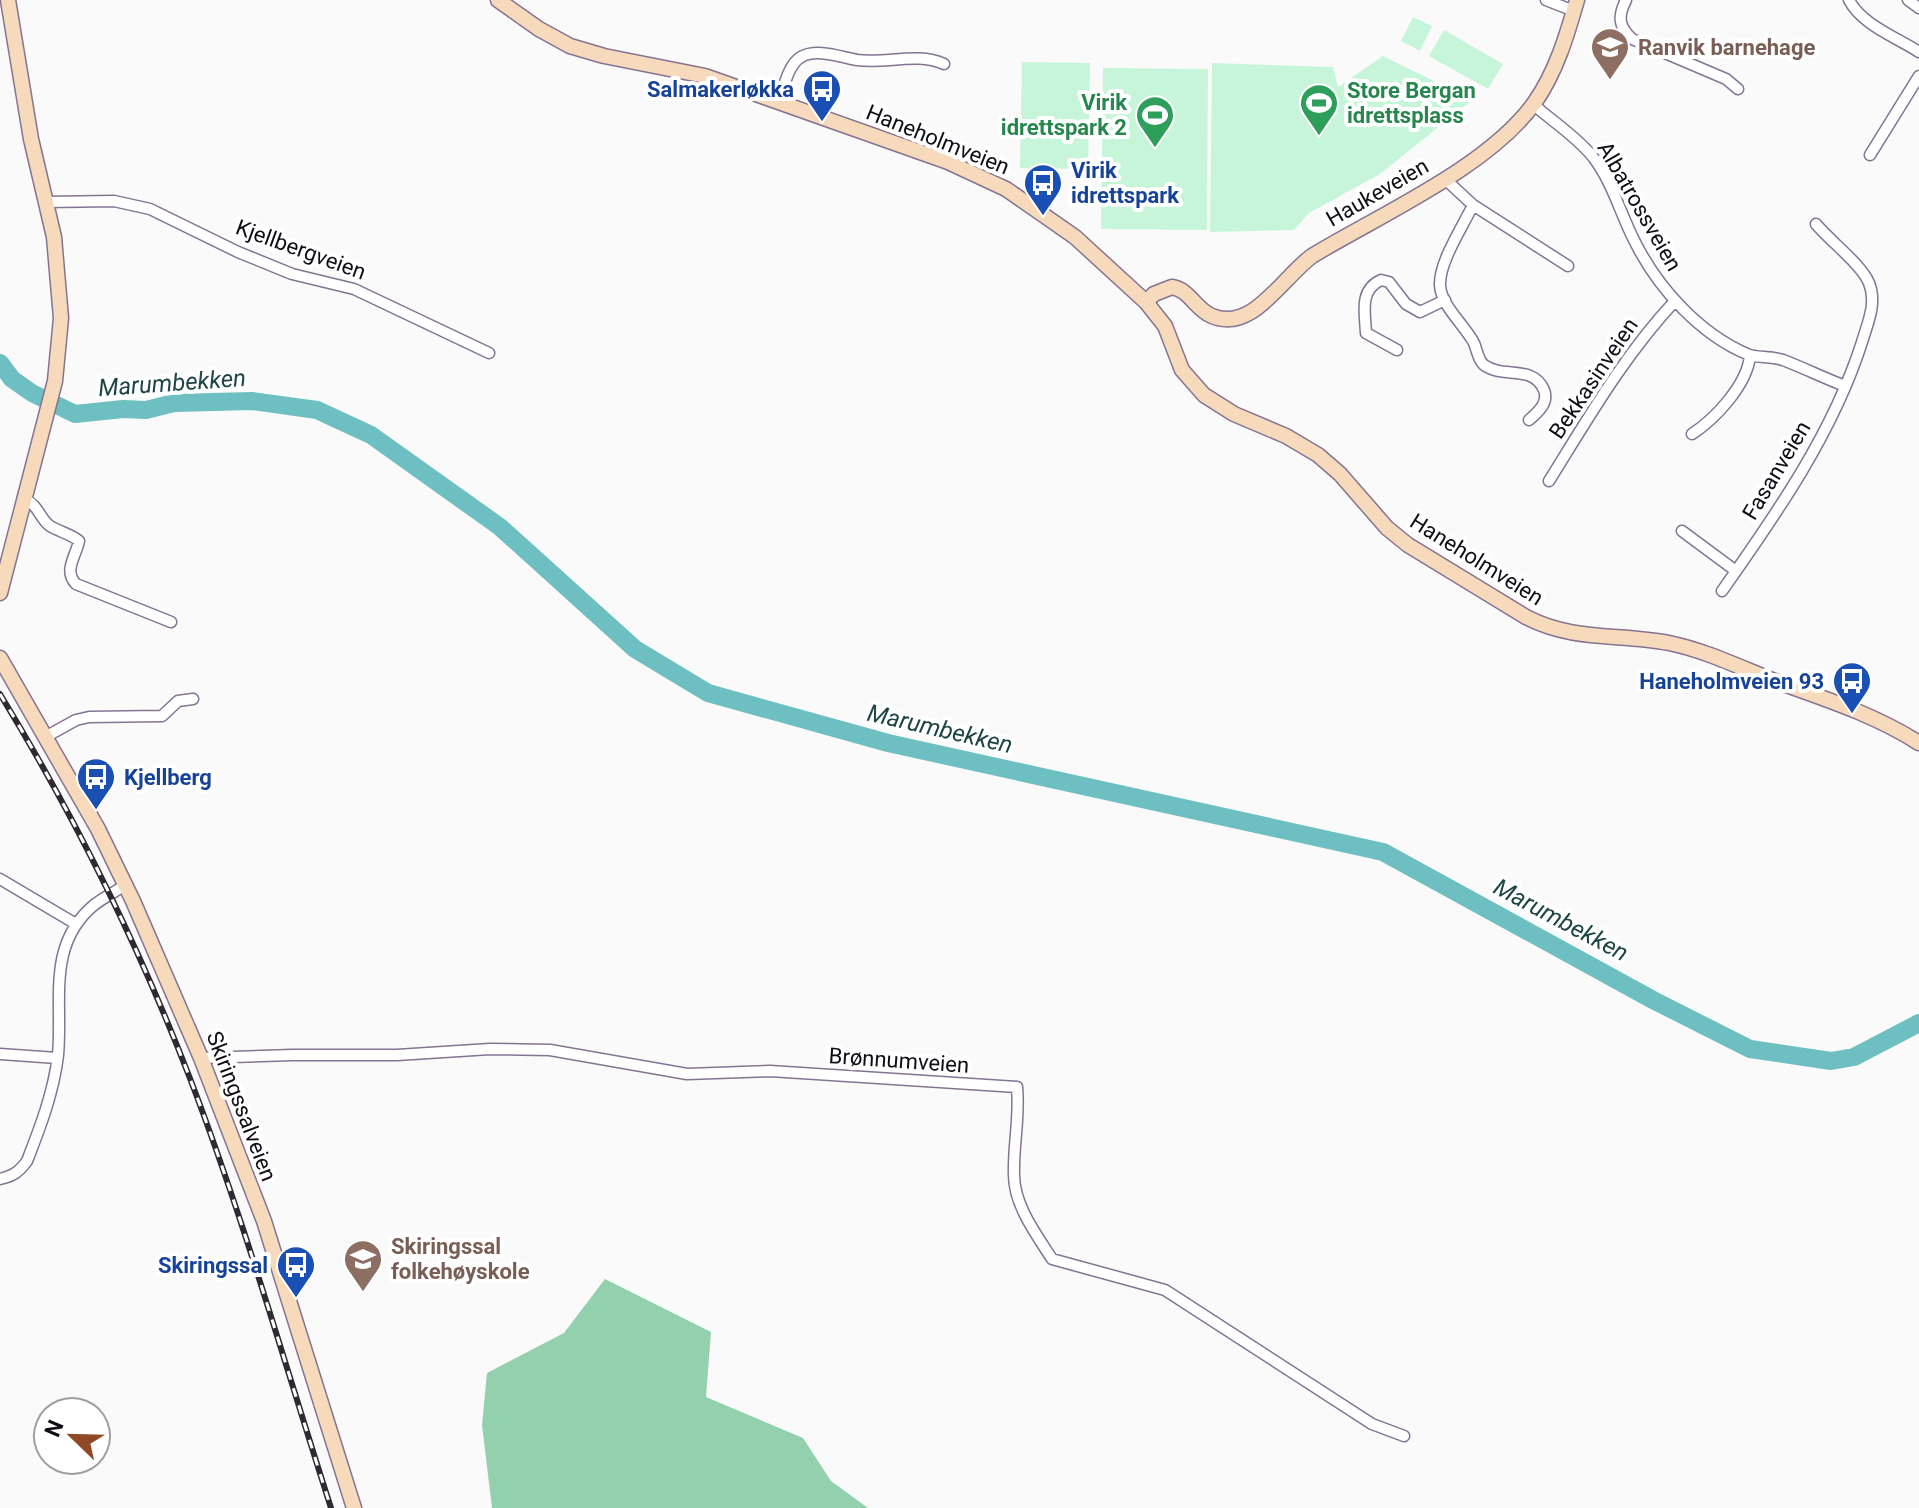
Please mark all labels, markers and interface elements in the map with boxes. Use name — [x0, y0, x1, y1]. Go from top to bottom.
school or university icon: Ranvik barnehage — [1589, 26, 1631, 81]
place label: Ranvik barnehage — [1638, 35, 1815, 60]
bus stop icon: Salmakerløkka — [801, 68, 843, 123]
place label: Salmakerløkka — [647, 77, 794, 102]
place label: Store Bergan idrettsplass — [1347, 78, 1476, 128]
sports icon: Store Bergan idrettsplass — [1298, 82, 1340, 137]
place label: Virik idrettspark 2 — [1001, 90, 1127, 140]
sports icon: Virik idrettspark 2 — [1134, 94, 1176, 149]
street label: Haneholmveien — [863, 99, 1013, 180]
street label: Albatrossveien — [1592, 137, 1687, 275]
street label: Haukeveien — [1322, 153, 1433, 232]
place label: Virik idrettspark — [1071, 158, 1179, 208]
bus stop icon: Virik idrettspark — [1022, 162, 1064, 217]
street label: Kjellbergveien — [232, 214, 369, 285]
street label: Bekkasinveien — [1544, 313, 1643, 443]
water label: Marumbekken — [97, 364, 247, 402]
street label: Fasanveien — [1737, 416, 1816, 524]
street label: Haneholmveien — [1406, 509, 1548, 610]
bus stop icon: Haneholmveien 93 — [1831, 660, 1873, 715]
place label: Haneholmveien 93 — [1639, 669, 1824, 694]
water label: Marumbekken — [865, 699, 1015, 759]
bus stop icon: Kjellberg — [75, 756, 117, 811]
place label: Kjellberg — [124, 765, 212, 790]
water label: Marumbekken — [1489, 873, 1633, 967]
street label: Skiringssalveien — [202, 1028, 282, 1185]
street label: Brønnumveien — [828, 1043, 970, 1078]
place label: Skiringssal folkehøyskole — [391, 1234, 530, 1284]
school or university icon: Skiringssal folkehøyskole — [342, 1238, 384, 1293]
bus stop icon: Skiringssal — [275, 1244, 317, 1299]
place label: Skiringssal — [158, 1253, 268, 1278]
north arrow — [32, 1396, 112, 1476]
text: N — [40, 1416, 69, 1440]

